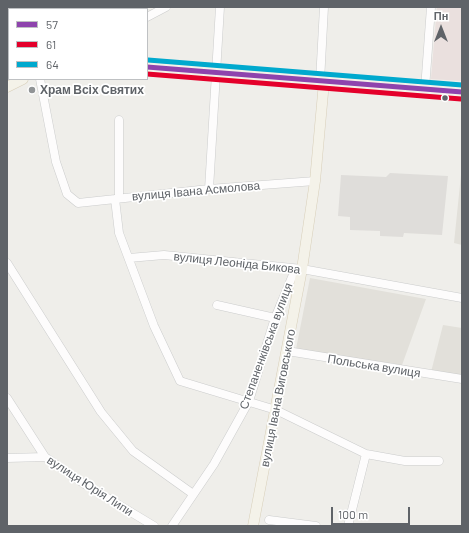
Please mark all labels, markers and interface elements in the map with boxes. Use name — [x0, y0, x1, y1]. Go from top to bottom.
legend — [8, 8, 148, 80]
north arrow — [421, 8, 461, 48]
text: Пн — [434, 9, 448, 22]
text: 57 — [46, 17, 58, 31]
text: 61 — [46, 37, 56, 51]
text: 64 — [46, 57, 59, 71]
place label: Храм Всіх Святих — [40, 83, 144, 97]
marker: Храм Всіх Святих — [27, 85, 37, 95]
unlabelled marker — [440, 93, 450, 103]
street label: вулиця Івана Асмолова — [131, 178, 261, 204]
street label: вулиця Леоніда Бикова — [173, 249, 301, 277]
street label: Степаненківська вулиця — [236, 281, 296, 411]
street label: вулиця Івана Виговського — [258, 328, 298, 468]
street label: Польська вулиця — [326, 352, 422, 380]
street label: вулиця Юрія Липи — [44, 453, 136, 519]
scale bar — [333, 499, 412, 525]
text: 100 m — [338, 507, 368, 521]

